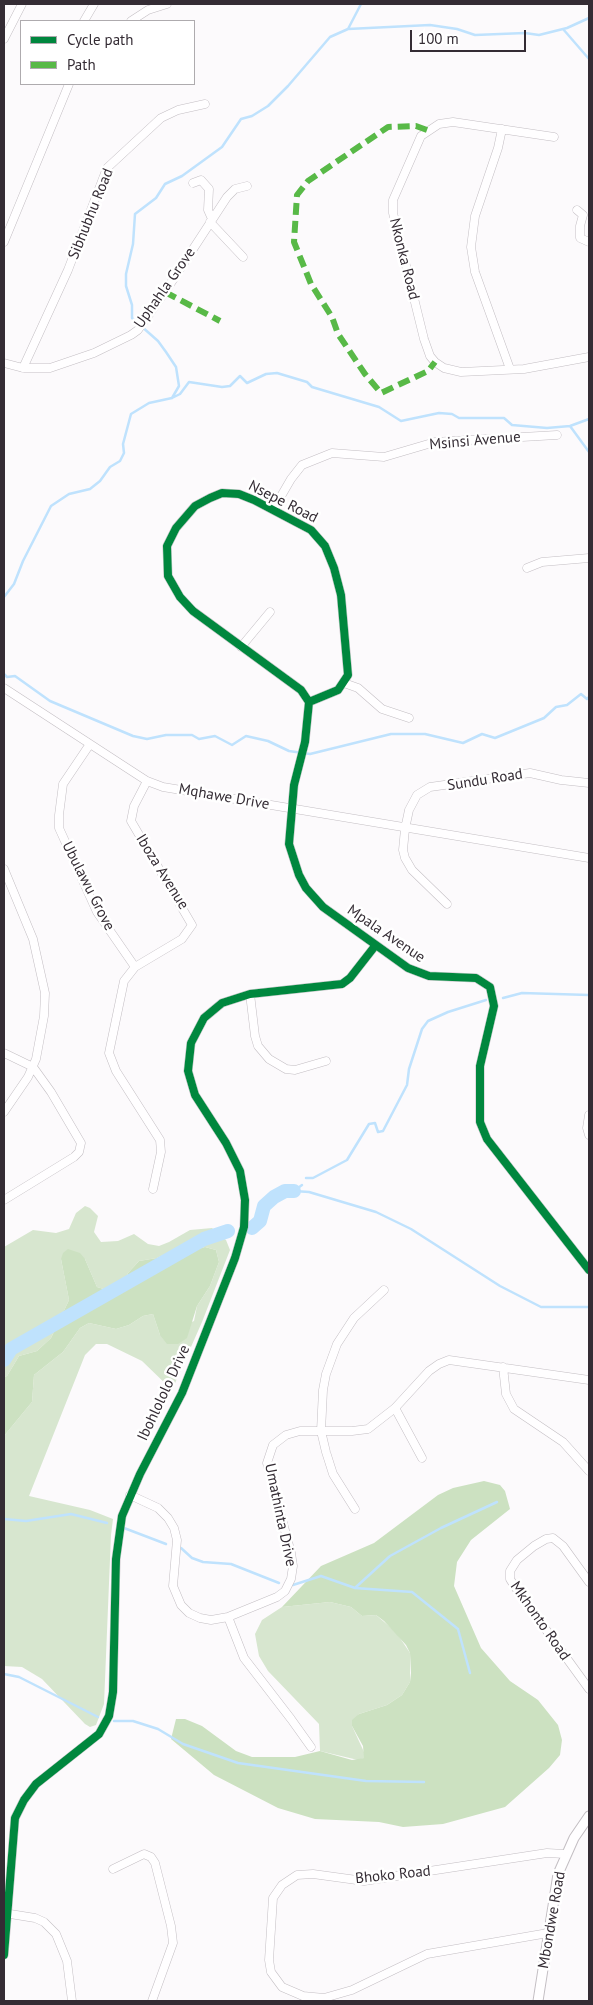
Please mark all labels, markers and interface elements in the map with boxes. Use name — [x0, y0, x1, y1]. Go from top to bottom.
legend — [20, 20, 195, 85]
scale bar — [413, 20, 529, 52]
text: 100 m — [418, 29, 459, 48]
text: Cycle path — [67, 30, 133, 49]
text: Path — [67, 55, 96, 74]
street label: Sibhubhu Road — [65, 166, 117, 262]
street label: Nkonka Road — [385, 216, 423, 302]
street label: Uphahla Grove — [131, 244, 199, 332]
street label: Msinsi Avenue — [429, 428, 521, 454]
street label: Nsepe Road — [245, 477, 321, 527]
street label: Sundu Road — [446, 765, 524, 795]
street label: Mqhawe Drive — [177, 780, 271, 814]
street label: Iboza Avenue — [132, 831, 192, 913]
street label: Ubulawu Grove — [58, 838, 118, 934]
street label: Mpala Avenue — [344, 901, 428, 967]
street label: Ibohlololo Drive — [134, 1342, 194, 1444]
street label: Umathinta Drive — [260, 1462, 300, 1568]
street label: Mkhonto Road — [506, 1578, 574, 1664]
street label: Bhoko Road — [354, 1862, 432, 1888]
street label: Mbondwe Road — [535, 1870, 569, 1970]

